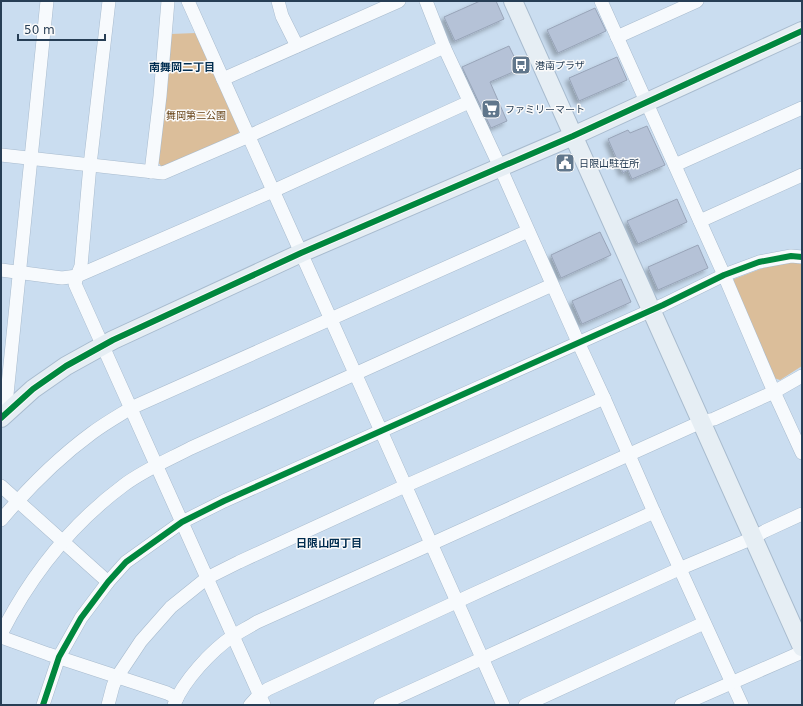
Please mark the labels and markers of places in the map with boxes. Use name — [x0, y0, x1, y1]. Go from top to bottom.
bus stop icon: 港南プラザ — [510, 54, 532, 76]
place label: 港南プラザ — [535, 60, 585, 71]
supermarket icon: ファミリーマート — [480, 98, 502, 120]
place label: ファミリーマート — [505, 104, 585, 115]
public building icon: 日限山駐在所 — [554, 152, 576, 174]
place label: 日限山駐在所 — [579, 158, 639, 169]

